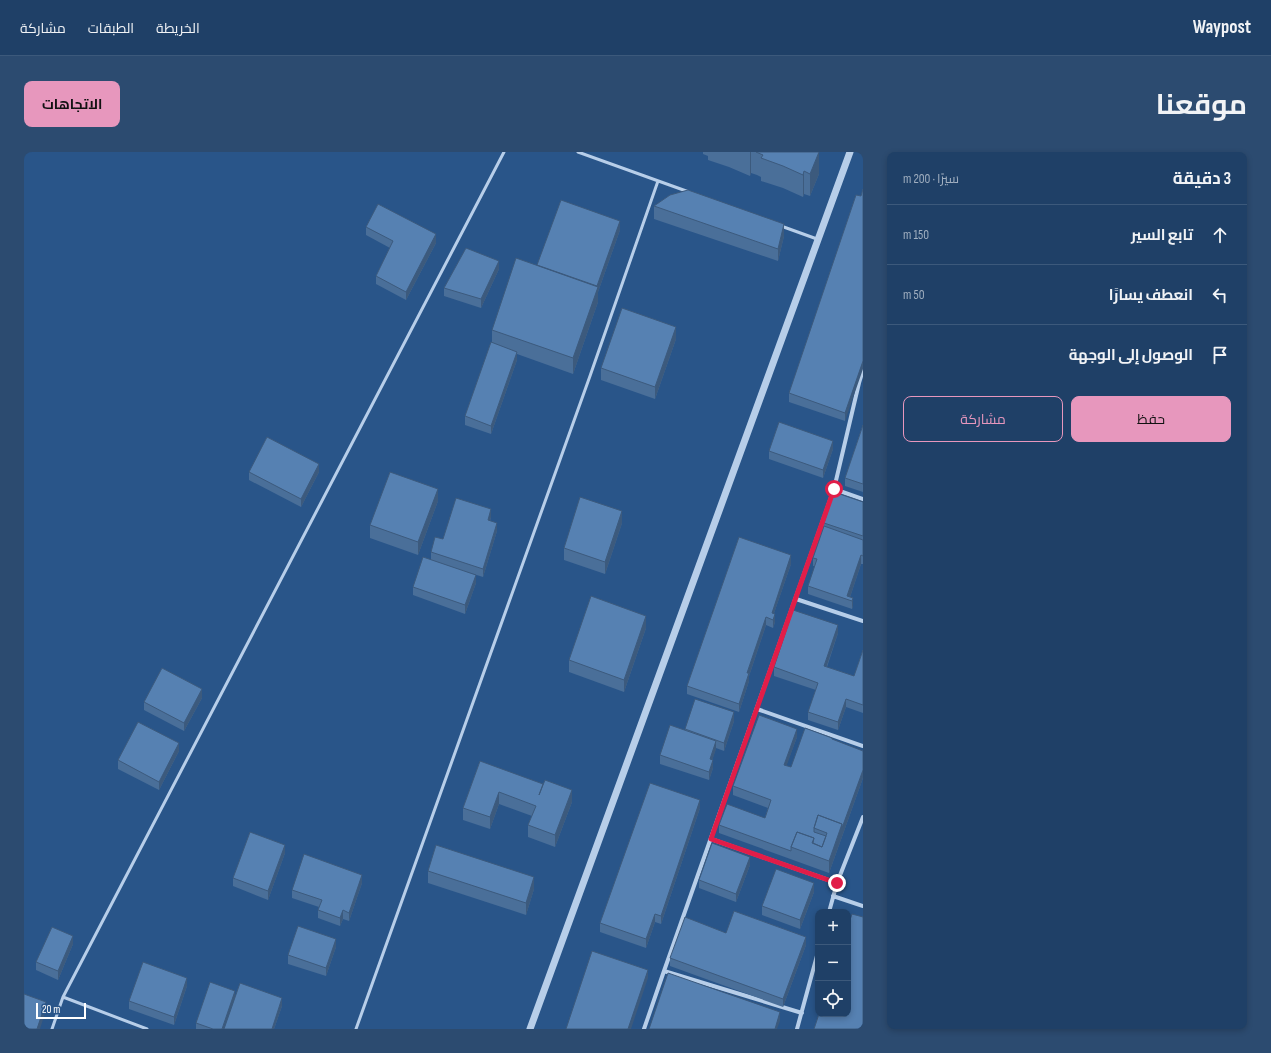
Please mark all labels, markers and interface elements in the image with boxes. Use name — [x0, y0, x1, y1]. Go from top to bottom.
text: Waypost — [1193, 16, 1251, 39]
text: مشاركة — [20, 20, 66, 37]
text: الطبقات — [88, 20, 134, 37]
text: الخريطة — [156, 20, 200, 37]
button: الاتجاهات — [24, 81, 120, 127]
text: موقعنا — [1156, 89, 1247, 122]
text: 3 دقيقة — [1173, 169, 1231, 189]
text: سيرًا · 200 m — [903, 171, 959, 187]
icon: ahead — [1209, 224, 1231, 246]
text: تابع السير — [1131, 226, 1193, 245]
text: 150 m — [903, 227, 929, 243]
icon: left — [1209, 284, 1231, 306]
text: انعطف يسارًا — [1109, 286, 1193, 305]
text: 50 m — [903, 287, 924, 303]
icon: arrive — [1209, 344, 1231, 366]
text: الوصول إلى الوجهة — [1069, 346, 1193, 365]
button: مشاركة — [903, 396, 1063, 442]
button: حفظ — [1071, 396, 1231, 442]
route start — [825, 480, 843, 498]
route end — [828, 874, 846, 892]
map controls — [815, 909, 851, 1017]
button: + — [815, 909, 851, 945]
button: − — [815, 945, 851, 981]
button: locate — [815, 981, 851, 1017]
scale bar — [36, 1001, 86, 1020]
text: 20 m — [42, 1003, 60, 1016]

